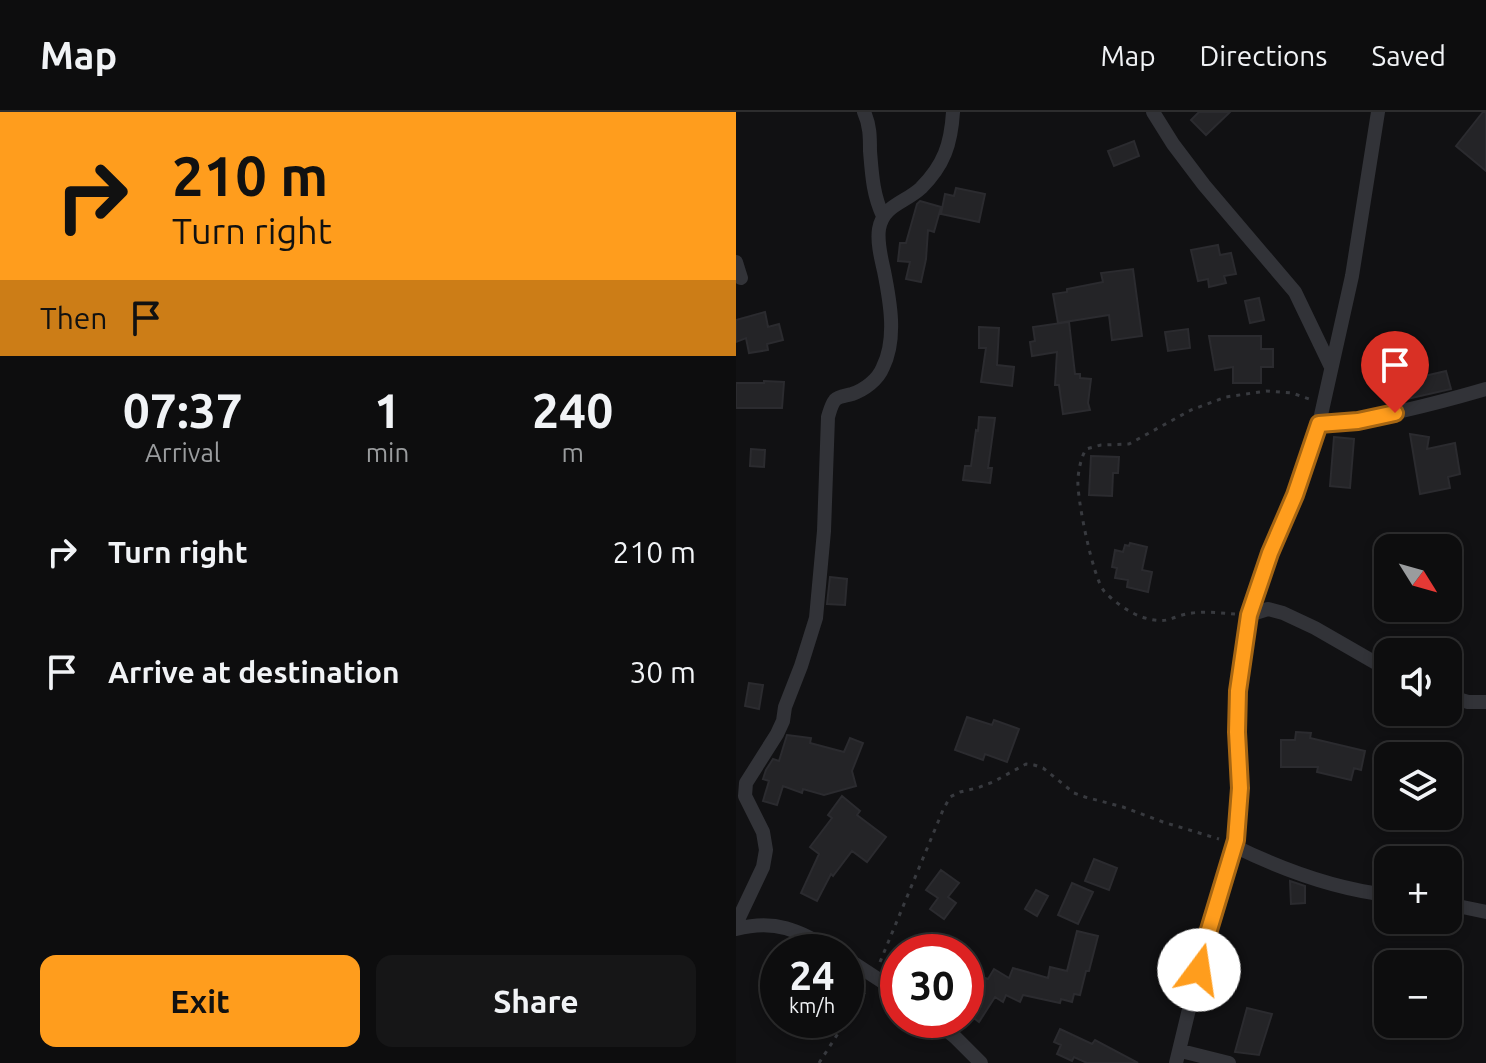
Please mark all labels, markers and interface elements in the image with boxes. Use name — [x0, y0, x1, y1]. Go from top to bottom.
text: Map — [40, 34, 117, 76]
text: Map — [1100, 40, 1156, 71]
text: Directions — [1200, 40, 1327, 71]
text: Saved — [1371, 40, 1446, 71]
icon: right — [40, 144, 144, 248]
text: 210 m — [172, 144, 328, 207]
text: Turn right — [172, 210, 332, 251]
icon: arrive — [124, 296, 168, 340]
text: Then — [40, 301, 108, 335]
pin — [1361, 331, 1429, 413]
icon: arrive — [1373, 343, 1417, 387]
text: 07:37 — [123, 383, 243, 437]
text: 1 — [374, 383, 401, 437]
text: 240 — [532, 383, 613, 437]
text: Arrival — [145, 438, 221, 467]
text: min — [366, 438, 409, 467]
text: m — [561, 438, 584, 467]
icon: right — [40, 530, 84, 574]
north arrow — [1374, 534, 1462, 622]
map controls — [1374, 534, 1462, 1038]
text: Turn right — [108, 535, 248, 569]
text: 210 m — [612, 535, 696, 569]
button: sound — [1374, 638, 1462, 726]
icon: arrive — [40, 650, 84, 694]
text: Arrive at destination — [108, 655, 400, 689]
text: 30 m — [629, 655, 696, 689]
button: layers — [1374, 742, 1462, 830]
button: + — [1374, 846, 1462, 934]
position arrow — [1157, 928, 1241, 1012]
speed limit sign: 30 — [880, 934, 984, 1038]
button: − — [1374, 950, 1462, 1038]
text: 24 — [789, 953, 835, 998]
button: Exit — [40, 955, 360, 1047]
button: Share — [376, 955, 696, 1047]
text: km/h — [789, 994, 835, 1017]

